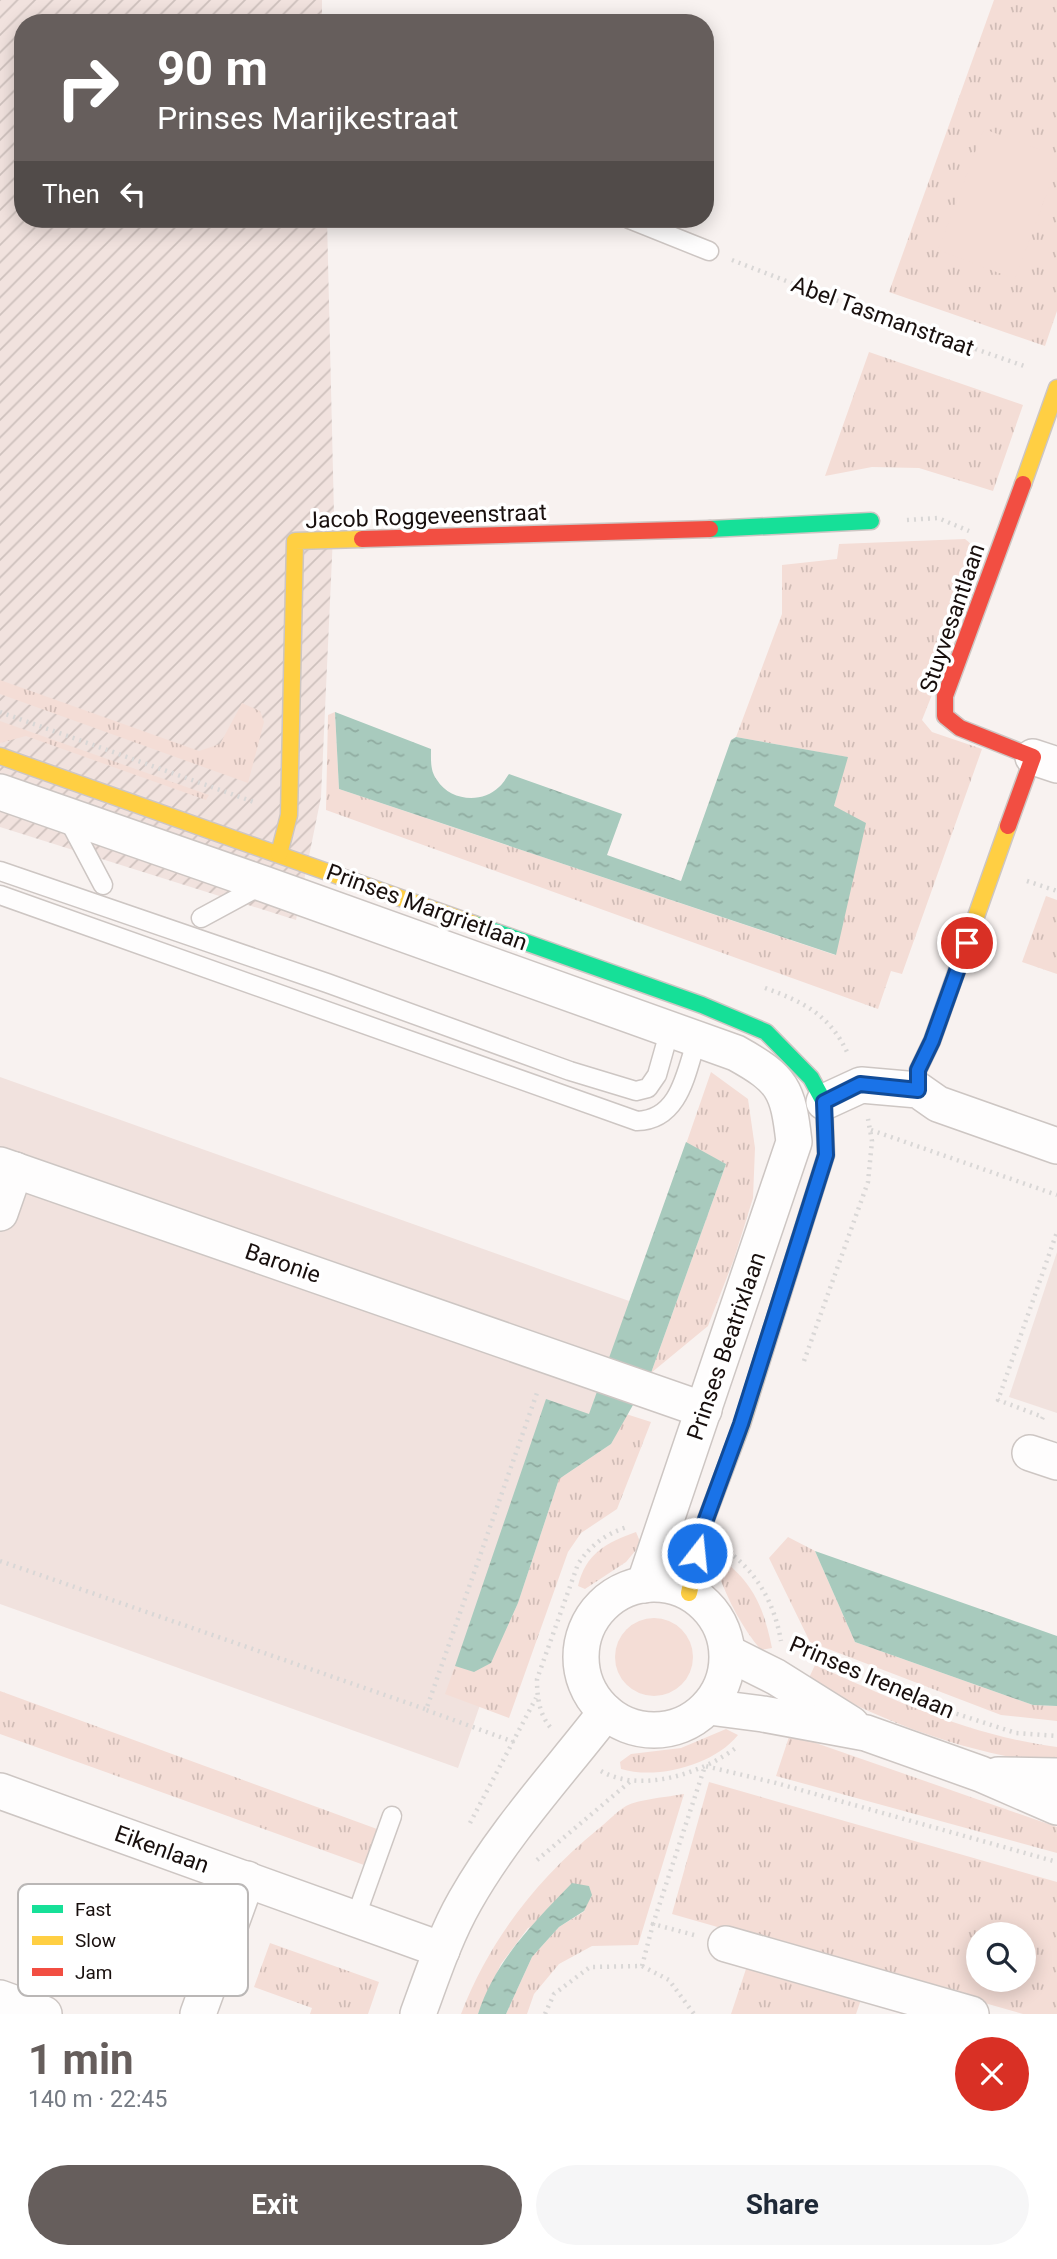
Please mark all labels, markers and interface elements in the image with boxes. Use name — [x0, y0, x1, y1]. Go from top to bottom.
text: 90 m — [157, 40, 268, 97]
icon: right — [42, 42, 133, 133]
text: Prinses Marijkestraat — [157, 99, 458, 137]
icon: left — [114, 175, 152, 213]
text: Then — [42, 179, 100, 209]
street label: Abel Tasmanstraat — [788, 271, 978, 362]
street label: Jacob Roggeveenstraat — [305, 499, 547, 534]
street label: Stuyvesantlaan — [914, 540, 991, 696]
street label: Prinses Margrietlaan — [323, 859, 531, 956]
pin — [937, 913, 997, 973]
icon: arrive — [948, 924, 986, 962]
street label: Baronie — [242, 1238, 324, 1289]
street label: Prinses Beatrixlaan — [682, 1249, 771, 1444]
position arrow — [660, 1516, 734, 1590]
street label: Prinses Irenelaan — [785, 1631, 958, 1724]
street label: Eikenlaan — [111, 1820, 213, 1879]
legend — [18, 1884, 248, 1996]
text: Fast — [75, 1898, 112, 1921]
map controls — [966, 1922, 1036, 1992]
button: search — [966, 1922, 1036, 1992]
text: Slow — [75, 1929, 116, 1952]
text: Jam — [75, 1961, 112, 1984]
text: 1 min — [28, 2035, 134, 2084]
button: close — [955, 2037, 1029, 2111]
text: 140 m · 22:45 — [28, 2086, 167, 2113]
button: Exit — [28, 2165, 522, 2245]
button: Share — [536, 2165, 1029, 2245]

